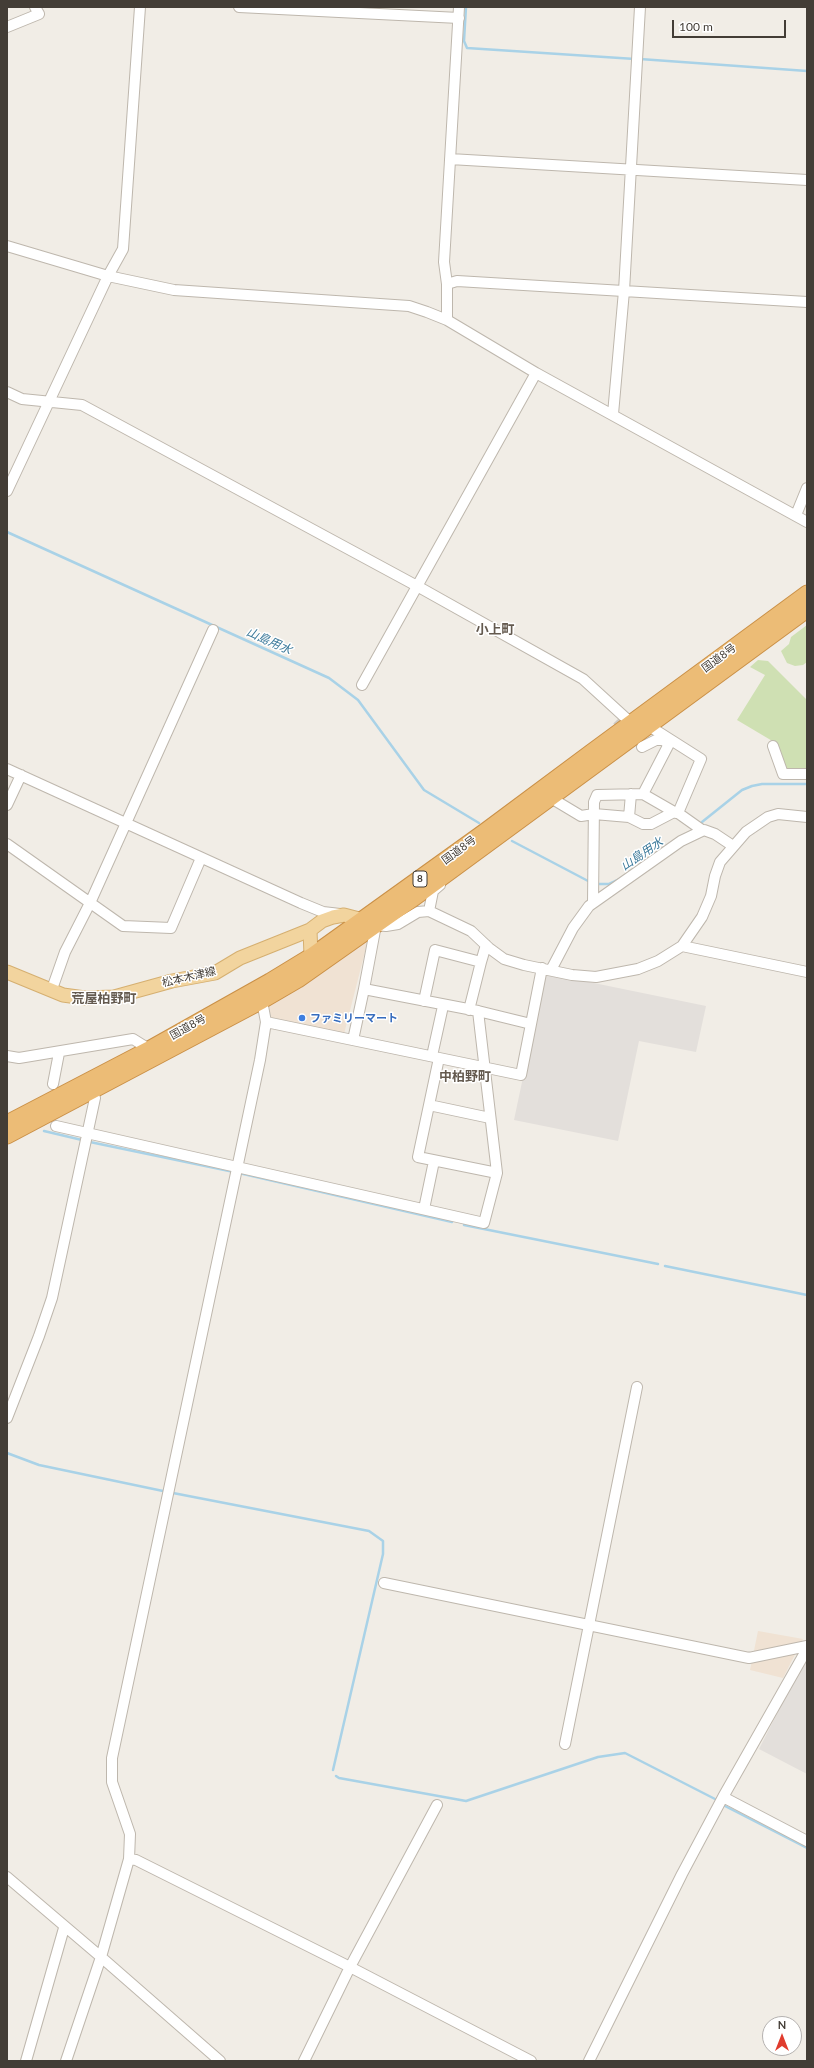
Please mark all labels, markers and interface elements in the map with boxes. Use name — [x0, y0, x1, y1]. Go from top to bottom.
scale bar — [674, 12, 788, 38]
text: 100 m — [679, 19, 713, 34]
district label: 小上町 — [476, 622, 514, 638]
water label: 山島用水 — [244, 625, 294, 657]
street label: 国道8号 — [699, 641, 739, 675]
street label: 国道8号 — [439, 833, 479, 867]
water label: 山島用水 — [618, 835, 666, 873]
road number: 8 — [413, 871, 427, 887]
street label: 松本木津線 — [161, 964, 217, 990]
district label: 荒屋柏野町 — [72, 991, 136, 1007]
place label: ファミリーマート — [310, 1011, 398, 1025]
street label: 国道8号 — [168, 1012, 208, 1042]
marker: ファミリーマート — [297, 1013, 307, 1023]
district label: 中柏野町 — [439, 1069, 491, 1085]
north arrow — [762, 2016, 802, 2056]
text: N — [778, 2018, 786, 2031]

